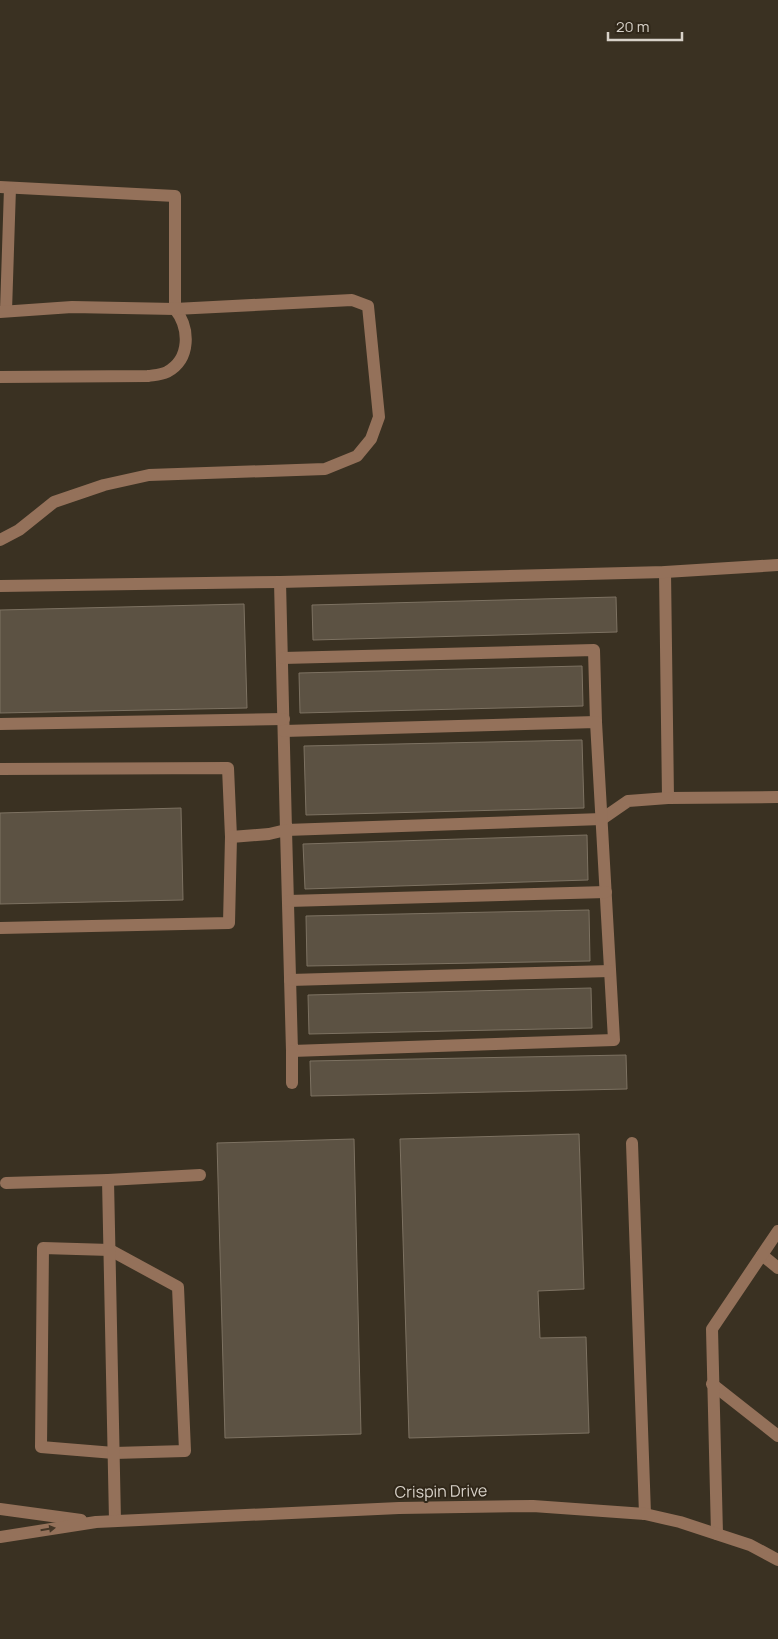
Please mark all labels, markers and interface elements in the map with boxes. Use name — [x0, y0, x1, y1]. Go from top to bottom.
scale bar — [608, 10, 682, 42]
text: 20 m — [616, 16, 649, 37]
street label: Crispin Drive — [394, 1479, 488, 1503]
one-way arrow — [41, 1525, 57, 1533]

